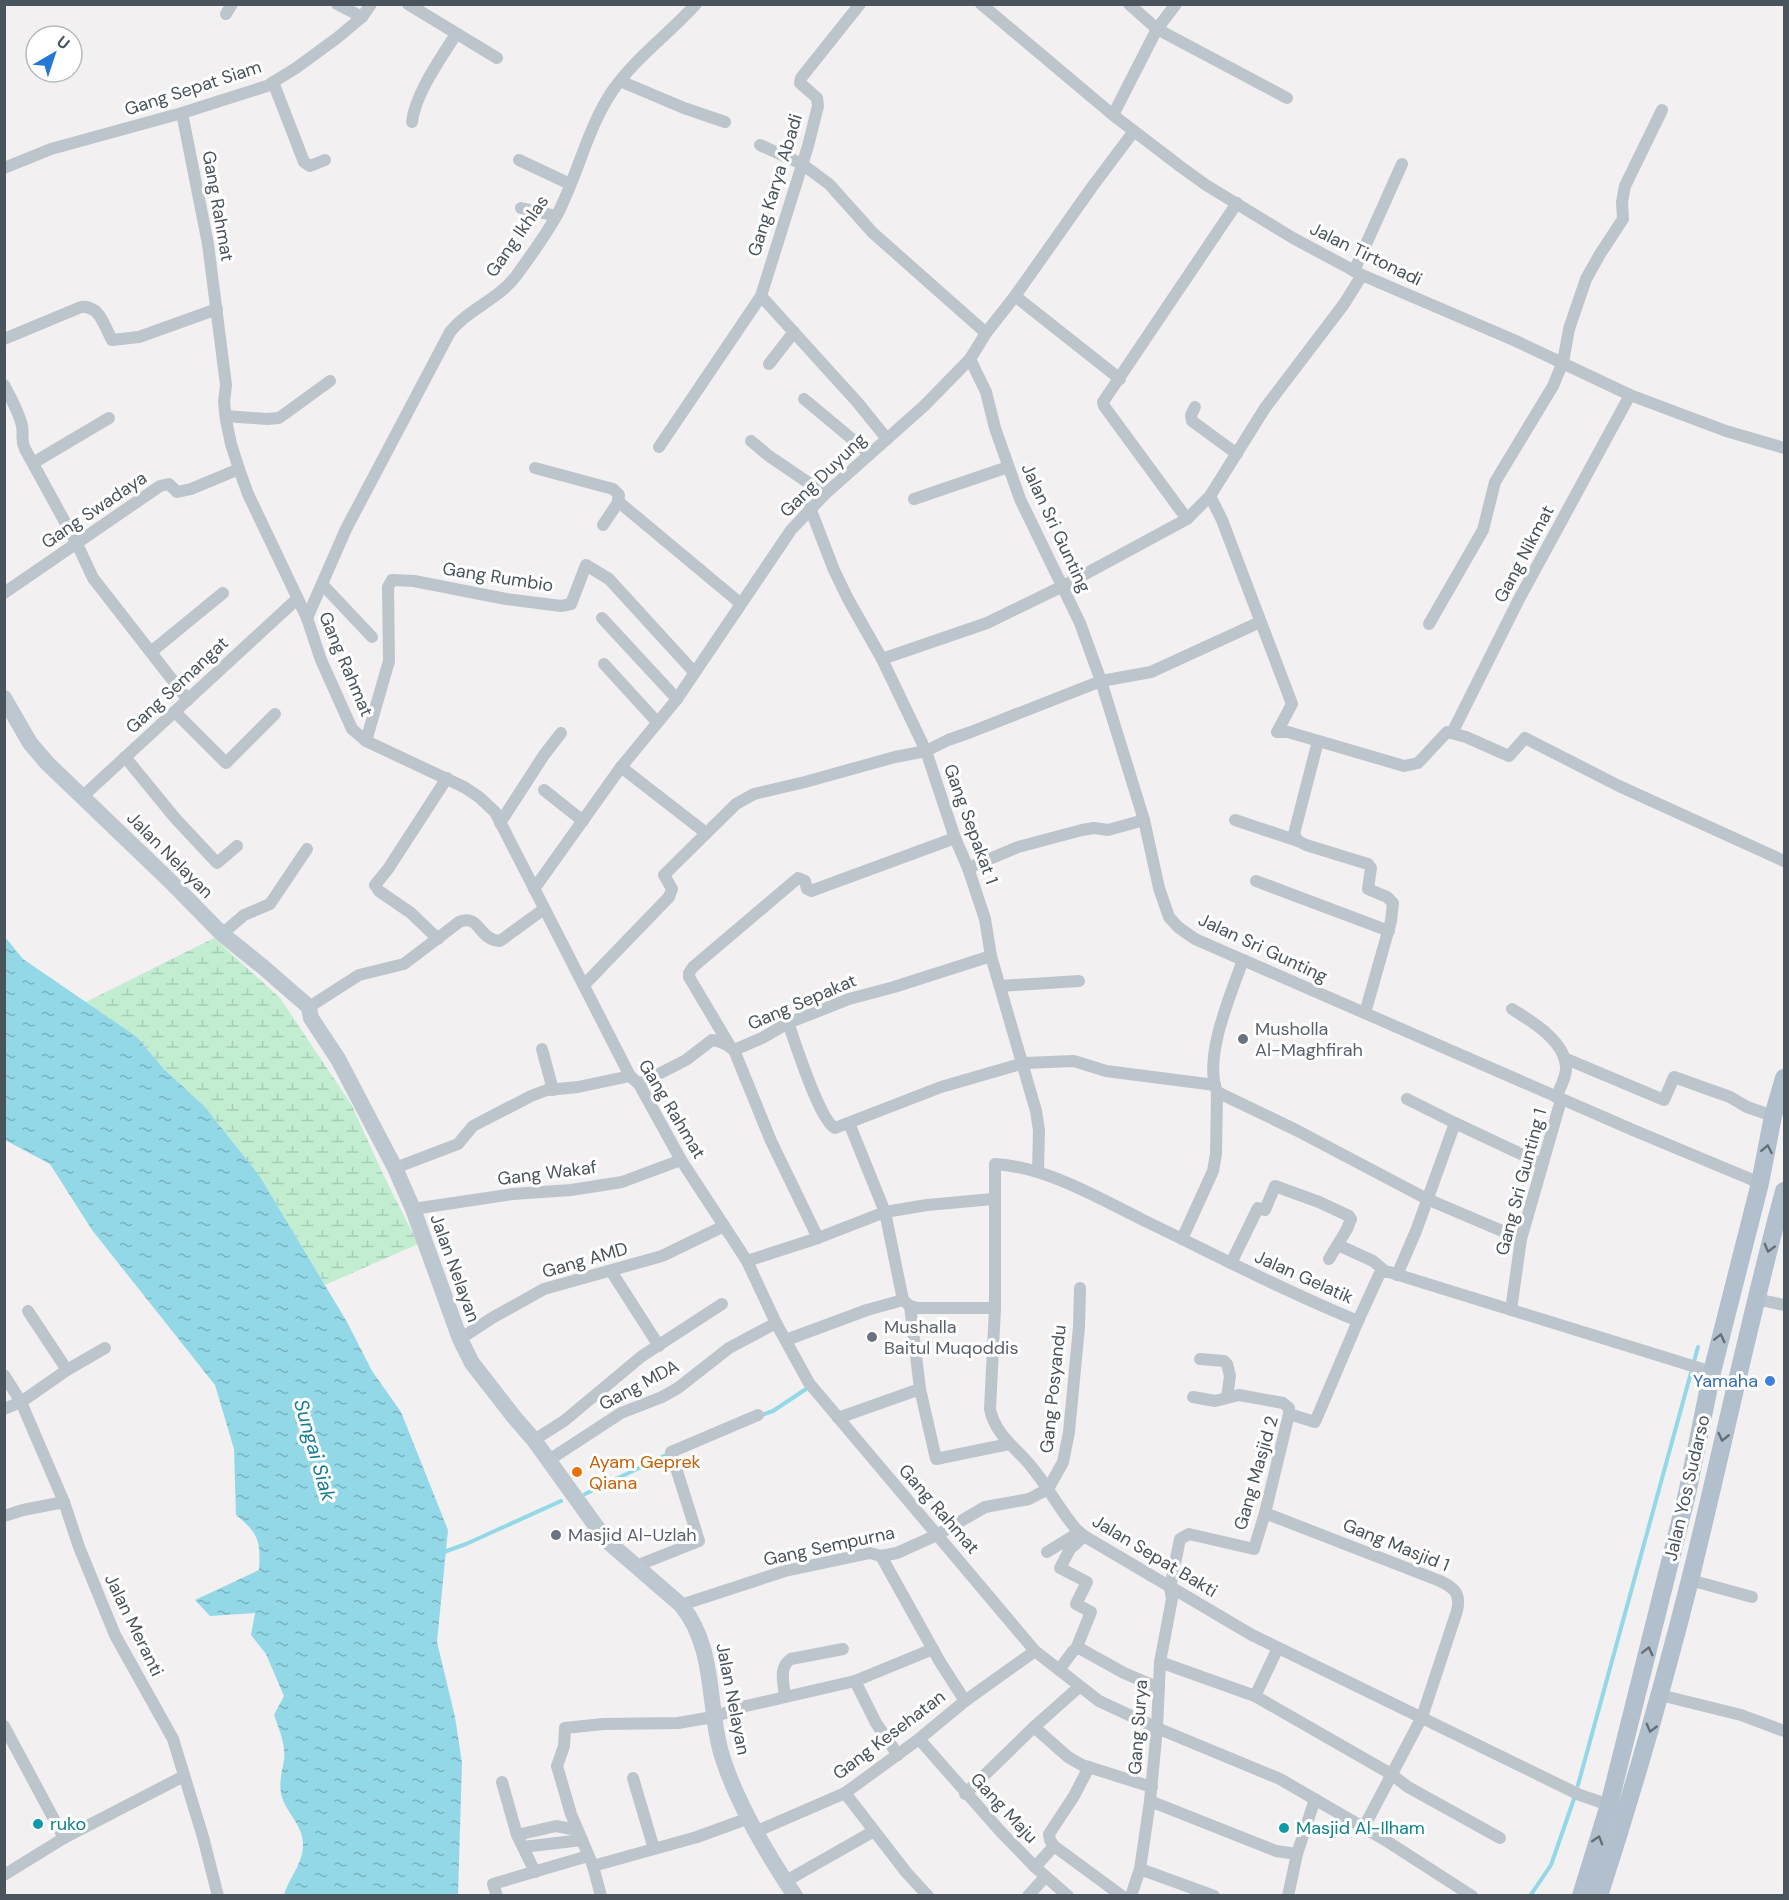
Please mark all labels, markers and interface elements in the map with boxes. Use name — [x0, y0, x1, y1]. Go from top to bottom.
north arrow — [24, 24, 84, 84]
text: U — [52, 31, 74, 54]
street label: Gang Sepat Siam — [122, 55, 264, 121]
street label: Gang Karya Abadi — [742, 111, 808, 259]
street label: Gang Rahmat — [196, 149, 240, 263]
street label: Gang Ikhlas — [480, 190, 554, 282]
street label: Jalan Tirtonadi — [1306, 216, 1426, 292]
street label: Gang Duyung — [774, 427, 872, 523]
street label: Jalan Sri Gunting — [1016, 459, 1096, 597]
street label: Gang Swadaya — [37, 466, 151, 554]
street label: Gang Nikmat — [1488, 501, 1560, 607]
street label: Gang Rumbio — [441, 556, 555, 598]
street label: Gang Rahmat — [313, 608, 379, 720]
street label: Gang Semangat — [121, 631, 233, 739]
street label: Gang Sepakat 1 — [938, 761, 1004, 887]
street label: Jalan Nelayan — [121, 806, 219, 904]
street label: Jalan Sri Gunting — [1194, 908, 1332, 988]
street label: Gang Sepakat — [744, 968, 860, 1036]
place label: Musholla Al-Maghfirah — [1255, 1017, 1363, 1062]
marker: Musholla Al-Maghfirah — [1236, 1032, 1250, 1046]
street label: Gang Rahmat — [633, 1055, 711, 1163]
street label: Gang Sri Gunting 1 — [1490, 1106, 1552, 1258]
one-way arrow — [1760, 1144, 1773, 1154]
street label: Gang Wakaf — [496, 1155, 598, 1191]
street label: Jalan Nelayan — [424, 1211, 486, 1325]
street label: Gang AMD — [539, 1236, 631, 1284]
one-way arrow — [1764, 1242, 1777, 1252]
street label: Jalan Gelatik — [1251, 1245, 1357, 1309]
place label: Mushalla Baitul Muqoddis — [884, 1315, 1018, 1360]
street label: Gang Posyandu — [1034, 1324, 1072, 1454]
marker: Mushalla Baitul Muqoddis — [865, 1330, 879, 1344]
one-way arrow — [1713, 1334, 1726, 1344]
street label: Gang MDA — [595, 1354, 683, 1416]
place label: Yamaha — [1693, 1369, 1758, 1393]
marker: Yamaha — [1763, 1374, 1777, 1388]
water label: Sungai Siak — [288, 1396, 342, 1505]
street label: Gang Masjid 2 — [1228, 1413, 1284, 1533]
street label: Jalan Yos Sudarso — [1659, 1413, 1715, 1563]
one-way arrow — [1718, 1432, 1731, 1442]
place label: Ayam Geprek Qiana — [589, 1450, 701, 1495]
street label: Gang Rahmat — [893, 1459, 985, 1559]
marker: Ayam Geprek Qiana — [570, 1465, 584, 1479]
street label: Jalan Sepat Bakti — [1088, 1509, 1222, 1603]
street label: Gang Masjid 1 — [1339, 1513, 1453, 1577]
street label: Gang Sempurna — [761, 1520, 897, 1572]
place label: Masjid Al-Uzlah — [568, 1523, 697, 1547]
marker: Masjid Al-Uzlah — [549, 1528, 563, 1542]
street label: Jalan Meranti — [99, 1570, 169, 1680]
street label: Jalan Nelayan — [710, 1641, 756, 1757]
one-way arrow — [1641, 1646, 1653, 1657]
street label: Gang Surya — [1123, 1679, 1153, 1775]
street label: Gang Kesehatan — [828, 1685, 950, 1785]
one-way arrow — [1646, 1722, 1658, 1733]
street label: Gang Maju — [965, 1768, 1043, 1848]
place label: ruko — [50, 1812, 86, 1836]
place label: Masjid Al-Ilham — [1296, 1816, 1425, 1840]
marker: ruko — [31, 1817, 45, 1831]
marker: Masjid Al-Ilham — [1277, 1821, 1291, 1835]
one-way arrow — [1591, 1835, 1604, 1846]

